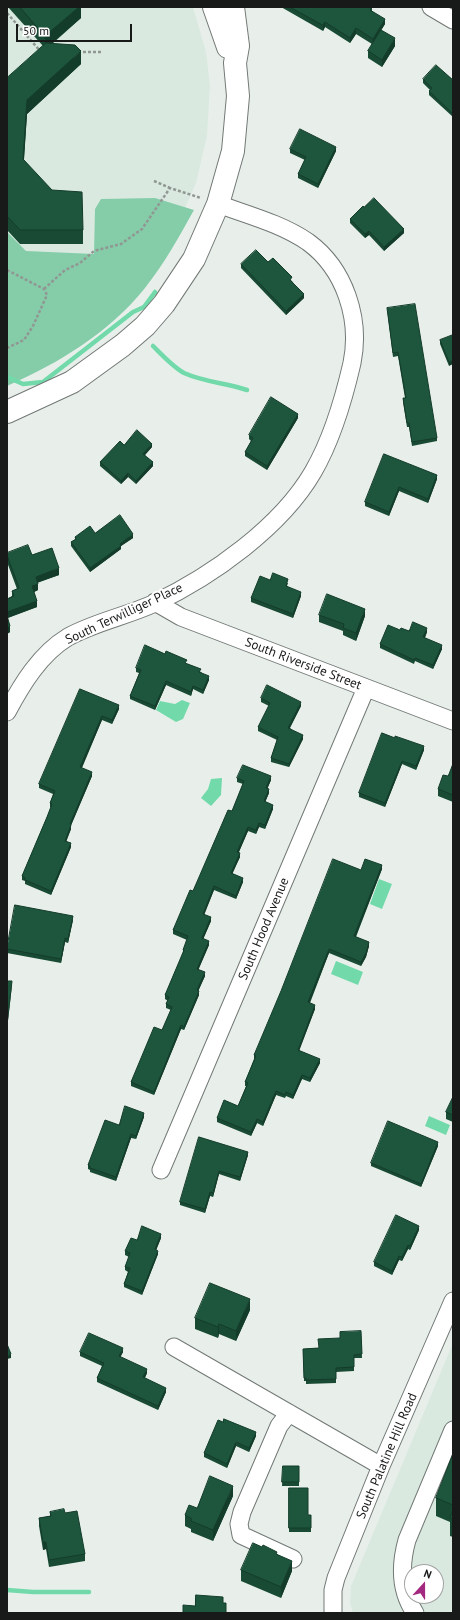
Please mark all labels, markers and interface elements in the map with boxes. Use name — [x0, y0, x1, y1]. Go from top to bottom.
scale bar — [18, 16, 134, 42]
text: 50 m — [23, 23, 49, 38]
street label: South Terwilliger Place — [63, 580, 185, 648]
street label: South Riverside Street — [243, 635, 363, 693]
street label: South Hood Avenue — [235, 876, 293, 982]
street label: South Palatine Hill Road — [353, 1391, 421, 1521]
north arrow — [404, 1564, 444, 1604]
text: N — [422, 1566, 434, 1582]

